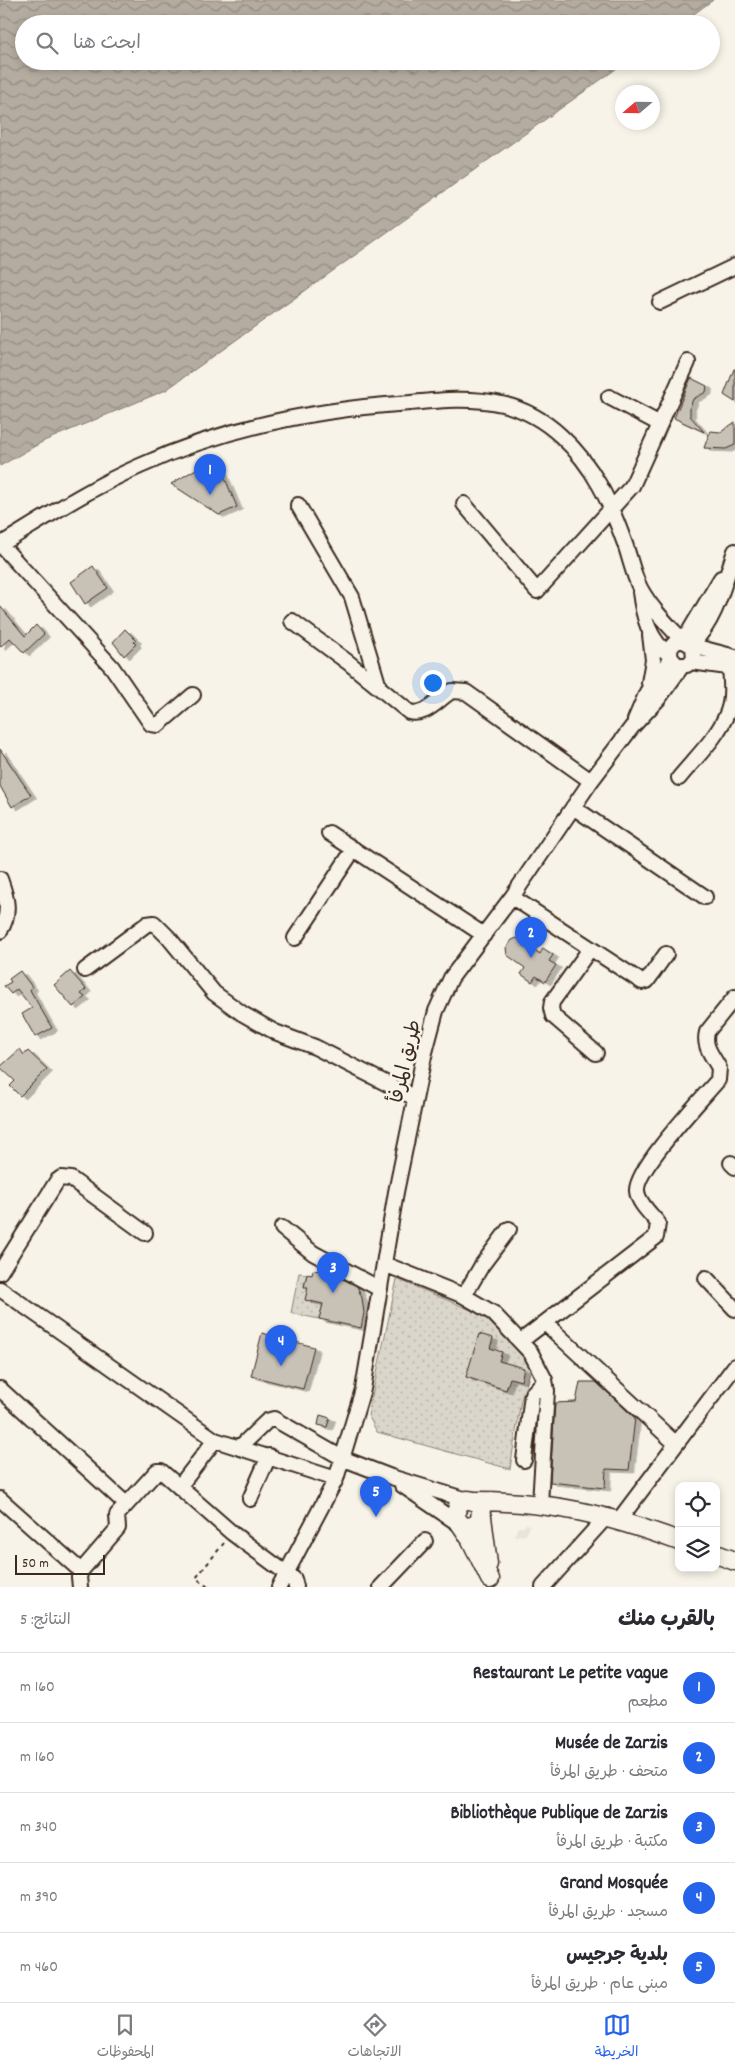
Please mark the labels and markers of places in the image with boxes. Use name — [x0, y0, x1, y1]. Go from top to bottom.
pin: 1 — [194, 454, 226, 495]
pin: 2 — [515, 917, 547, 958]
pin: 3 — [317, 1252, 349, 1293]
pin: 4 — [265, 1325, 297, 1366]
pin: 5 — [360, 1476, 392, 1517]

